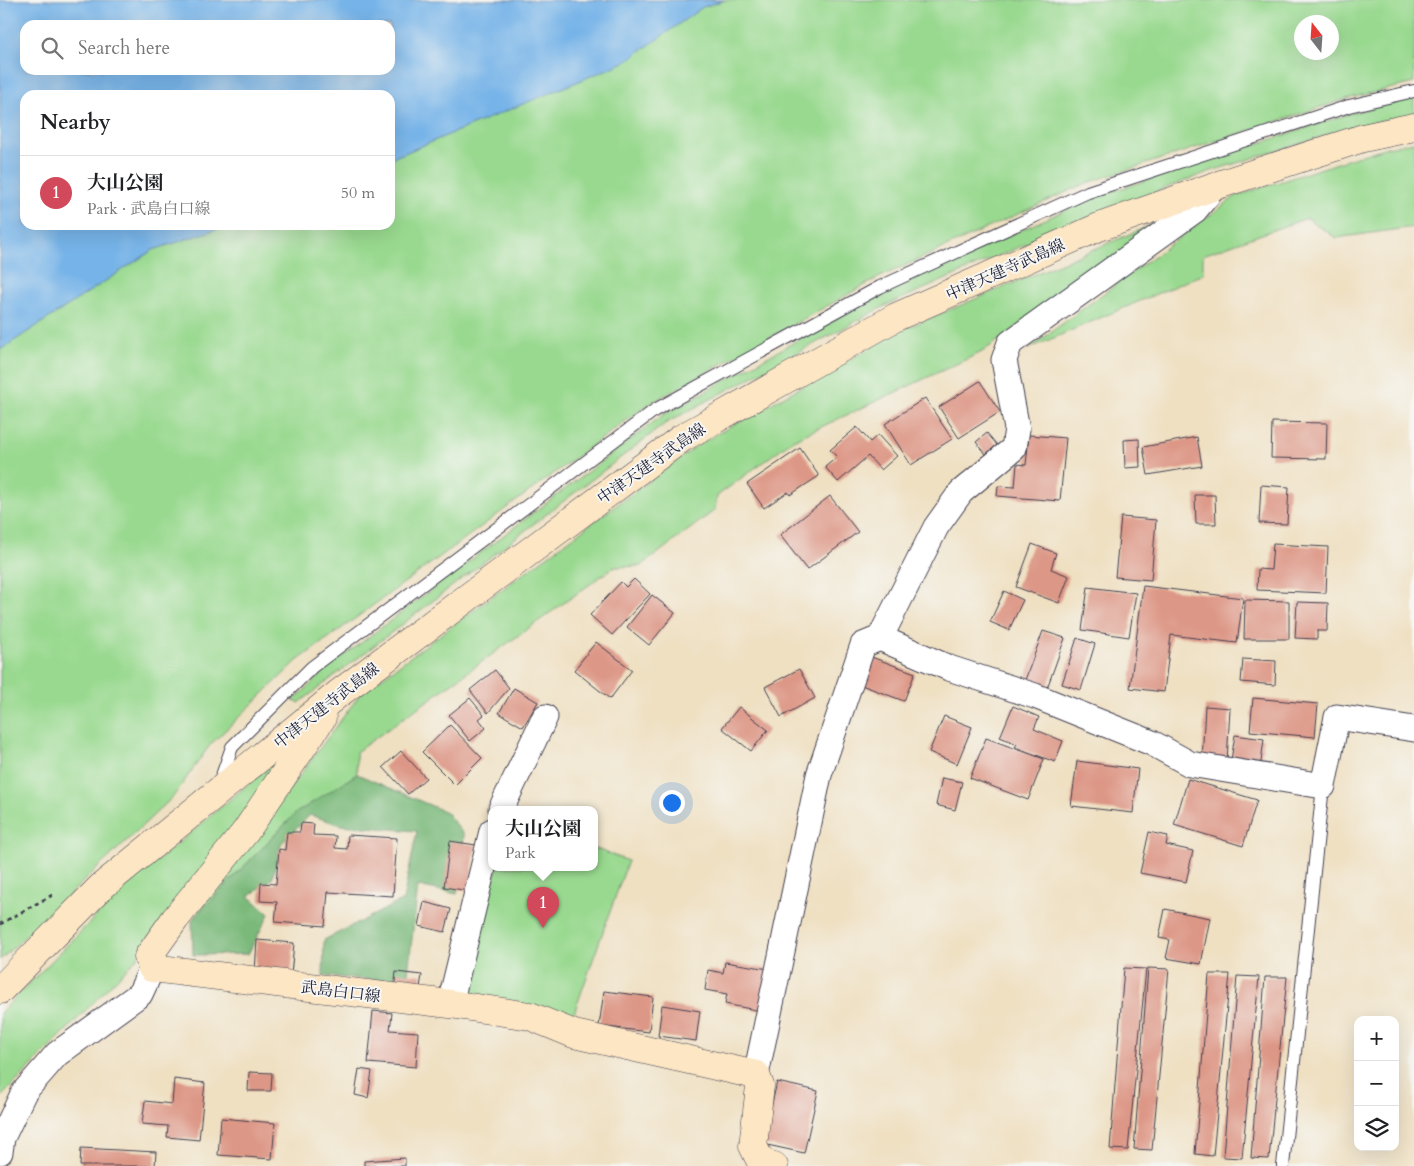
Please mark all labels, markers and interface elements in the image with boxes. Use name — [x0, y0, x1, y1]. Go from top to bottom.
north arrow — [1294, 15, 1339, 60]
search box — [20, 20, 395, 75]
icon: search — [38, 34, 66, 62]
text: Search here — [78, 35, 170, 61]
text: Nearby — [40, 108, 111, 137]
text: 大山公園 — [87, 170, 163, 196]
text: 1 — [52, 182, 60, 204]
text: 50 m — [341, 182, 375, 204]
text: Park · 武島白口線 — [87, 198, 210, 220]
street label: 中津天建寺武島線 — [942, 234, 1068, 306]
street label: 中津天建寺武島線 — [593, 418, 710, 510]
street label: 中津天建寺武島線 — [269, 658, 384, 754]
your location — [659, 790, 685, 816]
popup — [488, 806, 598, 871]
text: 大山公園 — [505, 816, 581, 842]
text: Park — [505, 842, 536, 864]
pin: 1 — [527, 887, 559, 928]
street label: 武島白口線 — [300, 976, 382, 1008]
map controls — [1354, 1016, 1399, 1151]
button: + — [1354, 1016, 1399, 1061]
button: − — [1354, 1061, 1399, 1106]
button: layers — [1354, 1106, 1399, 1151]

